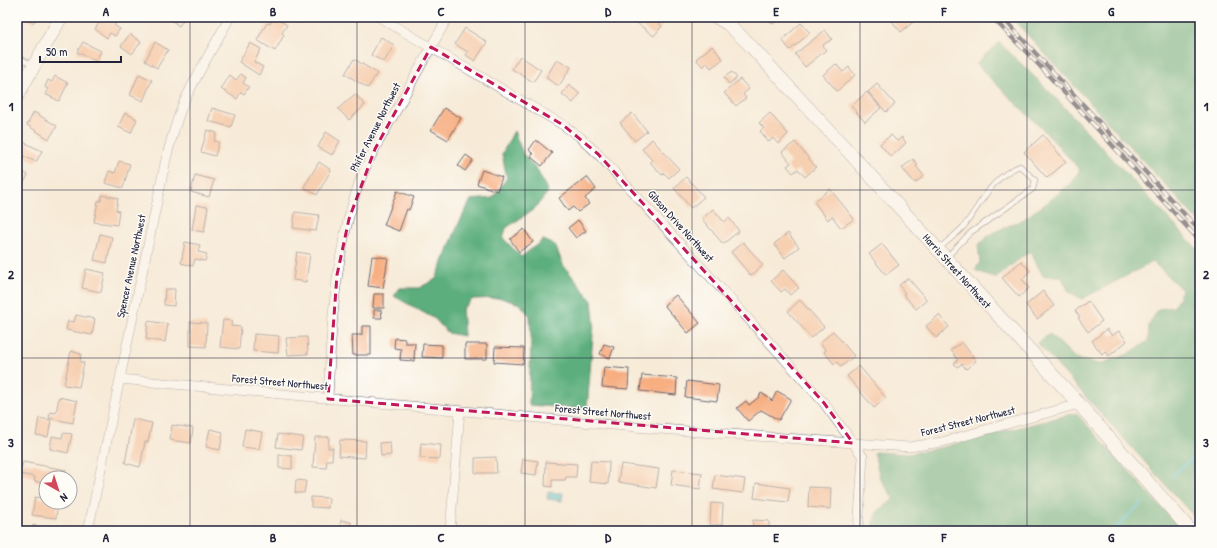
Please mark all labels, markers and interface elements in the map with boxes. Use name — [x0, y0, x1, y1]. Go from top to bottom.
text: A — [103, 2, 110, 20]
text: B — [270, 2, 277, 20]
text: C — [437, 2, 445, 20]
text: D — [605, 2, 612, 20]
text: E — [773, 2, 779, 20]
text: F — [941, 2, 948, 20]
text: G — [1108, 2, 1115, 20]
scale bar — [40, 38, 121, 64]
text: 50 m — [46, 43, 67, 60]
street label: Phifer Avenue Northwest — [346, 80, 404, 174]
text: 1 — [9, 97, 14, 115]
text: 1 — [1204, 97, 1209, 115]
street label: Gibson Drive Northwest — [645, 187, 717, 265]
street label: Spencer Avenue Northwest — [113, 213, 149, 319]
street label: Harris Street Northwest — [920, 231, 994, 311]
text: 2 — [8, 265, 15, 283]
text: 2 — [1203, 265, 1210, 283]
street label: Forest Street Northwest — [230, 371, 329, 393]
street label: Forest Street Northwest — [553, 401, 652, 423]
street label: Forest Street Northwest — [919, 403, 1017, 440]
text: 3 — [8, 433, 14, 451]
text: 3 — [1203, 433, 1209, 451]
north arrow — [38, 470, 78, 510]
text: N — [58, 490, 71, 505]
text: A — [103, 528, 110, 546]
text: B — [270, 528, 277, 546]
text: C — [437, 528, 445, 546]
text: D — [605, 528, 612, 546]
text: E — [773, 528, 779, 546]
text: F — [941, 528, 948, 546]
text: G — [1108, 528, 1115, 546]

